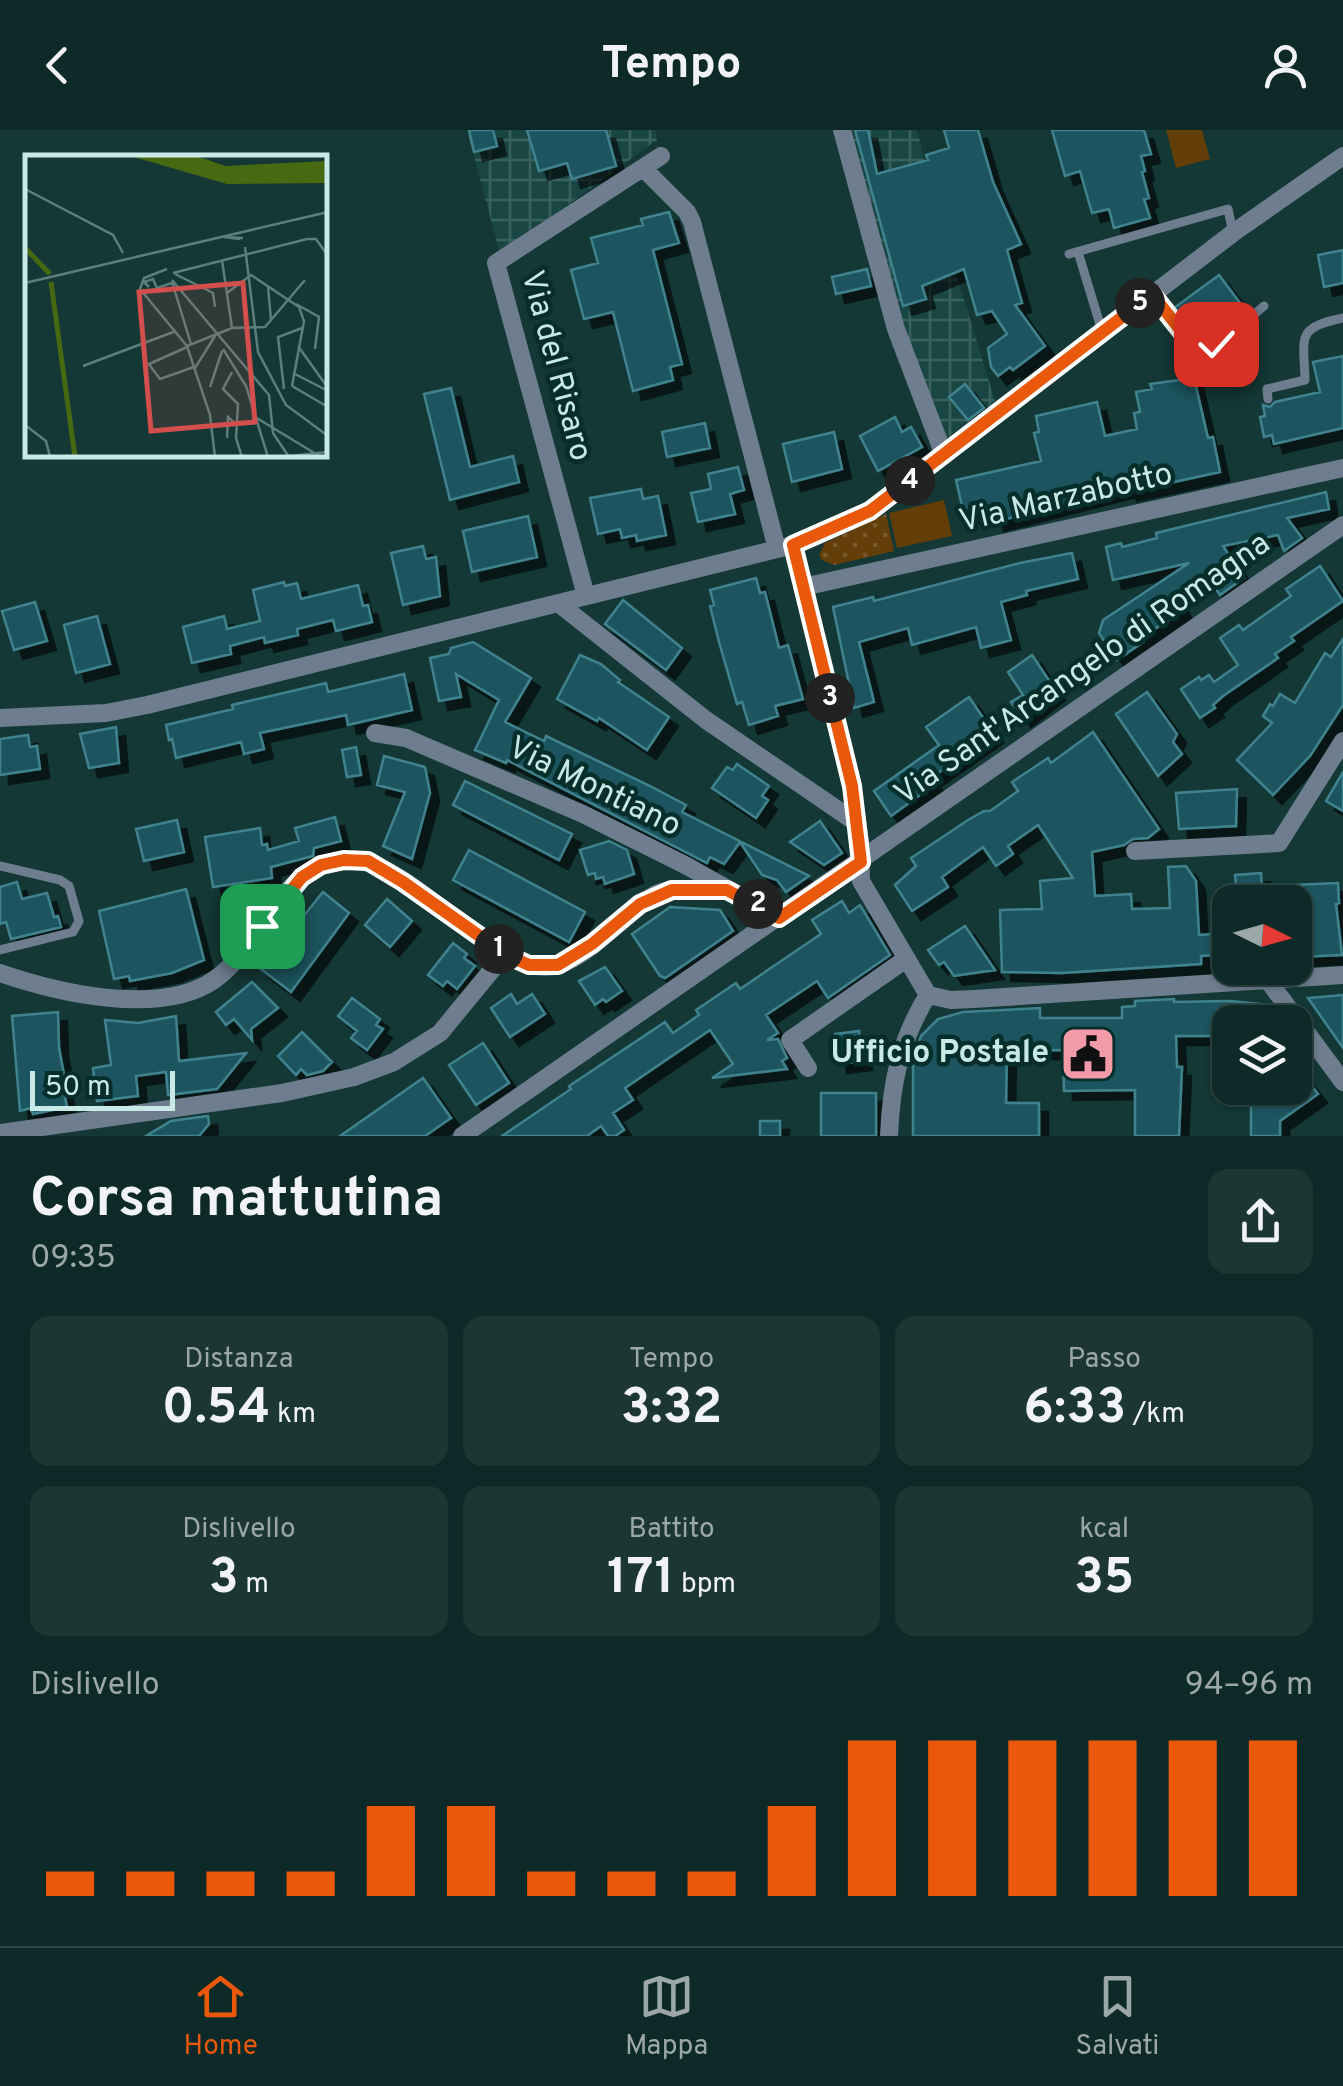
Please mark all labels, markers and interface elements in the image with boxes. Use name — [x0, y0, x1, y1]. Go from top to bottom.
text: Tempo — [602, 37, 741, 94]
icon: back — [30, 38, 85, 93]
icon: person — [1258, 38, 1313, 93]
inset map — [25, 155, 328, 458]
street label: Via del Risaro — [510, 267, 600, 465]
pin: 5 — [1115, 278, 1165, 328]
text: 5 — [1131, 285, 1149, 321]
pin — [1174, 302, 1259, 387]
icon: check — [1189, 317, 1244, 372]
street label: Via Marzabotto — [955, 455, 1177, 543]
pin: 4 — [885, 456, 935, 506]
text: 4 — [901, 463, 919, 499]
street label: Via Sant'Arcangelo di Romagna — [887, 525, 1279, 815]
pin: 3 — [805, 673, 855, 723]
text: 3 — [822, 680, 838, 716]
street label: Via Montiano — [501, 729, 687, 847]
pin: 2 — [733, 879, 783, 929]
pin — [220, 884, 305, 969]
north arrow — [1212, 885, 1312, 985]
map controls — [1212, 885, 1312, 1105]
text: 2 — [749, 886, 767, 922]
icon: arrive — [235, 899, 290, 954]
pin: 1 — [474, 924, 524, 974]
text: 1 — [493, 931, 505, 967]
button: layers — [1212, 1005, 1312, 1105]
public building icon: Ufficio Postale — [1058, 1024, 1118, 1084]
place label: Ufficio Postale — [831, 1034, 1049, 1074]
scale bar — [30, 1066, 175, 1110]
text: 50 m — [45, 1070, 111, 1106]
text: Corsa mattutina — [30, 1166, 443, 1236]
button: share — [1208, 1169, 1313, 1274]
text: 09:35 — [30, 1239, 116, 1279]
text: Distanza — [184, 1342, 293, 1378]
text: Tempo — [629, 1342, 714, 1378]
text: Passo — [1067, 1342, 1141, 1378]
text: 0.54 — [162, 1378, 270, 1441]
text: 3:32 — [621, 1378, 722, 1441]
text: 6:33 — [1023, 1378, 1126, 1441]
text: km — [270, 1397, 316, 1433]
text: /km — [1126, 1397, 1185, 1433]
text: Dislivello — [182, 1512, 296, 1548]
text: Battito — [628, 1512, 715, 1548]
text: kcal — [1079, 1512, 1129, 1548]
text: 3 — [209, 1548, 239, 1611]
text: 171 — [607, 1548, 675, 1611]
text: 35 — [1074, 1548, 1134, 1611]
text: m — [239, 1567, 269, 1603]
text: bpm — [675, 1567, 736, 1603]
text: Dislivello — [30, 1666, 160, 1706]
text: 94–96 m — [1185, 1666, 1313, 1706]
tab: Home — [184, 1969, 258, 2065]
tab: Mappa — [625, 1969, 708, 2065]
tab: Salvati — [1075, 1969, 1159, 2065]

